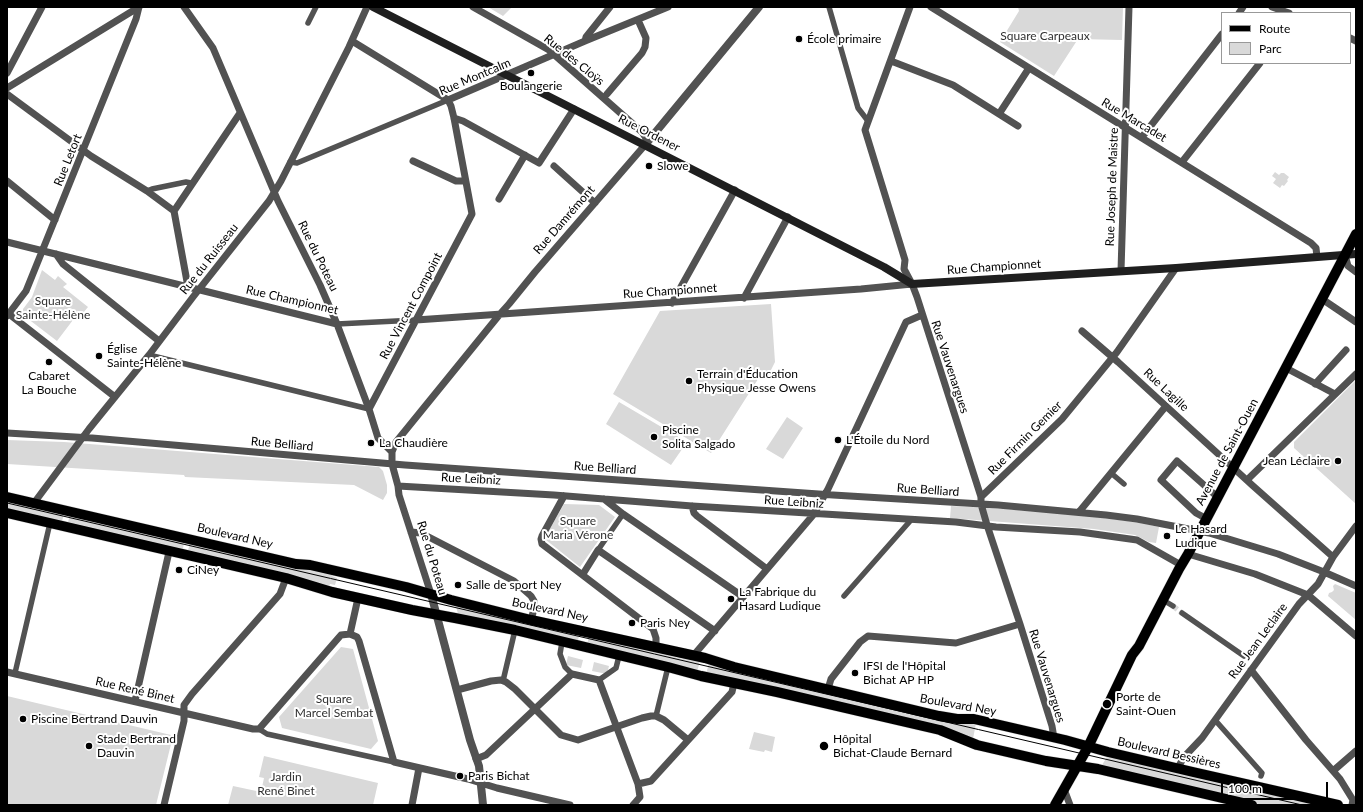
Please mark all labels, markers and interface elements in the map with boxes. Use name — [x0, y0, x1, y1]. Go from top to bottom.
legend — [1221, 12, 1351, 64]
text: Route — [1259, 21, 1290, 36]
park label: Square Carpeaux — [1000, 29, 1090, 43]
street label: Rue des Cloÿs — [541, 31, 607, 89]
place label: École primaire — [807, 32, 881, 46]
marker: École primaire — [794, 34, 804, 44]
text: Parc — [1259, 41, 1282, 56]
street label: Rue Montcalm — [437, 55, 513, 99]
marker: Boulangerie — [526, 68, 536, 78]
place label: Boulangerie — [500, 79, 562, 93]
street label: Rue Marcadet — [1099, 95, 1169, 145]
street label: Rue Ordener — [616, 111, 682, 155]
street label: Rue Joseph de Maistre — [1103, 127, 1121, 247]
street label: Rue Letort — [51, 132, 85, 188]
place label: Slowe — [657, 159, 689, 173]
marker: Slowe — [644, 161, 654, 171]
street label: Rue Damrémont — [530, 183, 598, 257]
street label: Rue du Poteau — [295, 218, 341, 294]
street label: Rue du Ruisseau — [177, 221, 241, 297]
street label: Rue Vincent Compoint — [377, 250, 445, 362]
street label: Rue Championnet — [946, 257, 1042, 277]
street label: Rue Championnet — [622, 281, 718, 301]
street label: Rue Championnet — [244, 282, 340, 318]
park label: Square Sainte-Hélène — [16, 294, 90, 322]
street label: Rue Vauvenargues — [928, 319, 972, 415]
place label: Église Sainte-Hélène — [107, 342, 181, 370]
marker: Église Sainte-Hélène — [94, 351, 104, 361]
marker: Cabaret La Bouche — [44, 357, 54, 367]
street label: Rue Lagille — [1140, 365, 1192, 415]
place label: Terrain d'Éducation Physique Jesse Owens — [697, 367, 816, 395]
place label: Cabaret La Bouche — [21, 369, 77, 397]
marker: Terrain d'Éducation Physique Jesse Owens — [684, 376, 694, 386]
street label: Avenue de Saint-Ouen — [1193, 396, 1261, 508]
street label: Rue Firmin Gemier — [985, 398, 1065, 478]
place label: Piscine Solita Salgado — [662, 423, 735, 451]
marker: Piscine Solita Salgado — [649, 432, 659, 442]
place label: L'Étoile du Nord — [846, 433, 929, 447]
street label: Rue Belliard — [250, 434, 314, 454]
marker: L'Étoile du Nord — [833, 435, 843, 445]
place label: La Chaudière — [379, 436, 448, 450]
marker: La Chaudière — [366, 438, 376, 448]
place label: Jean Léclaire — [1263, 454, 1330, 468]
marker: Jean Léclaire — [1333, 456, 1343, 466]
street label: Rue Belliard — [573, 459, 637, 477]
street label: Rue Leibniz — [441, 470, 501, 488]
street label: Rue Belliard — [896, 481, 960, 499]
street label: Rue Leibniz — [764, 493, 824, 511]
park label: Square Maria Vérone — [543, 514, 613, 542]
street label: Rue du Poteau — [414, 519, 450, 597]
street label: Boulevard Ney — [196, 520, 274, 552]
place label: Le Hasard Ludique — [1175, 522, 1227, 550]
marker: Le Hasard Ludique — [1162, 531, 1172, 541]
place label: CiNey — [187, 563, 219, 577]
marker: CiNey — [174, 565, 184, 575]
place label: Salle de sport Ney — [466, 578, 561, 592]
marker: Salle de sport Ney — [453, 580, 463, 590]
place label: La Fabrique du Hasard Ludique — [739, 585, 821, 613]
marker: La Fabrique du Hasard Ludique — [726, 594, 736, 604]
street label: Boulevard Ney — [511, 595, 589, 625]
street label: Rue Jean Leclaire — [1226, 600, 1290, 682]
place label: Paris Ney — [640, 616, 690, 630]
marker: Paris Ney — [627, 618, 637, 628]
street label: Rue Vauvenargues — [1026, 628, 1068, 724]
place label: IFSI de l'Hôpital Bichat AP HP — [863, 659, 946, 687]
marker: IFSI de l'Hôpital Bichat AP HP — [850, 668, 860, 678]
street label: Rue René Binet — [94, 674, 176, 706]
place label: Porte de Saint-Ouen — [1116, 690, 1176, 718]
street label: Boulevard Ney — [919, 691, 997, 719]
park label: Square Marcel Sembat — [295, 692, 373, 720]
marker: Porte de Saint-Ouen — [1101, 698, 1113, 710]
place label: Piscine Bertrand Dauvin — [31, 712, 158, 726]
marker: Piscine Bertrand Dauvin — [18, 714, 28, 724]
place label: Stade Bertrand Dauvin — [97, 732, 176, 760]
place label: Hôpital Bichat-Claude Bernard — [833, 732, 952, 760]
street label: Boulevard Bessières — [1116, 734, 1222, 772]
marker: Hôpital Bichat-Claude Bernard — [818, 740, 830, 752]
marker: Stade Bertrand Dauvin — [84, 741, 94, 751]
place label: Paris Bichat — [468, 769, 530, 783]
park label: Jardin René Binet — [257, 770, 315, 798]
marker: Paris Bichat — [455, 771, 465, 781]
scale bar — [1223, 774, 1330, 800]
text: 100 m — [1228, 781, 1262, 796]

